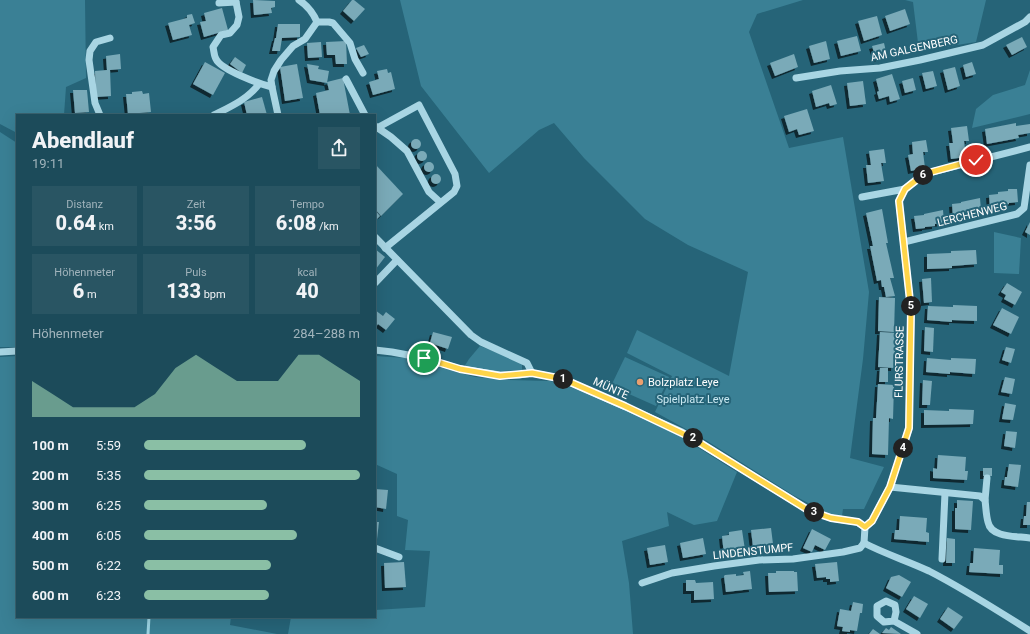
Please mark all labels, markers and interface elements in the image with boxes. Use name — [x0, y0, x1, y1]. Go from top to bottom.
street label: AM GALGENBERG — [869, 33, 959, 64]
button: share — [318, 127, 360, 169]
text: Abendlauf — [32, 128, 134, 153]
pin — [959, 143, 993, 177]
icon: check — [965, 149, 987, 171]
text: 19:11 — [32, 156, 64, 171]
pin: 6 — [913, 165, 933, 185]
text: 6 — [920, 168, 926, 181]
text: Distanz — [66, 198, 103, 211]
text: Zeit — [187, 198, 205, 211]
text: Tempo — [290, 198, 324, 211]
street label: LERCHENWEG — [936, 200, 1008, 229]
text: 0.64 — [55, 211, 96, 235]
text: 3:56 — [176, 211, 216, 235]
text: 6:08 — [276, 211, 316, 235]
text: km — [96, 220, 114, 233]
text: /km — [316, 220, 339, 233]
text: Höhenmeter — [54, 266, 115, 279]
text: Puls — [185, 266, 207, 279]
text: kcal — [297, 266, 317, 279]
text: 6 — [73, 279, 84, 303]
text: 133 — [166, 279, 201, 303]
text: 40 — [296, 279, 319, 303]
text: m — [84, 288, 97, 301]
text: bpm — [201, 288, 226, 301]
pin: 5 — [901, 296, 921, 316]
text: 5 — [908, 299, 914, 312]
text: Höhenmeter — [32, 326, 104, 341]
text: 284–288 m — [293, 326, 360, 341]
street label: FLURSTRASSE — [892, 326, 907, 398]
pin — [407, 341, 441, 375]
icon: arrive — [413, 347, 435, 369]
pin: 1 — [553, 369, 573, 389]
text: 1 — [560, 372, 566, 385]
street label: MÜNTE — [591, 375, 630, 402]
place label: Bolzplatz Leye — [648, 376, 719, 389]
marker: Bolzplatz Leye — [635, 377, 645, 387]
park label: Spielplatz Leye — [656, 393, 730, 406]
pin: 2 — [683, 428, 703, 448]
text: 2 — [690, 431, 696, 444]
text: 100 m — [32, 438, 69, 453]
text: 5:59 — [96, 438, 121, 453]
pin: 4 — [893, 438, 913, 458]
text: 4 — [900, 441, 906, 454]
text: 200 m — [32, 468, 69, 483]
text: 5:35 — [96, 468, 121, 483]
text: 300 m — [32, 498, 69, 513]
text: 6:25 — [96, 498, 121, 513]
pin: 3 — [804, 502, 824, 522]
text: 3 — [811, 505, 817, 518]
text: 400 m — [32, 528, 69, 543]
text: 6:05 — [96, 528, 121, 543]
street label: LINDENSTUMPF — [712, 541, 794, 562]
text: 500 m — [32, 558, 69, 573]
text: 6:22 — [96, 558, 121, 573]
text: 600 m — [32, 588, 69, 603]
text: 6:23 — [96, 588, 121, 603]

